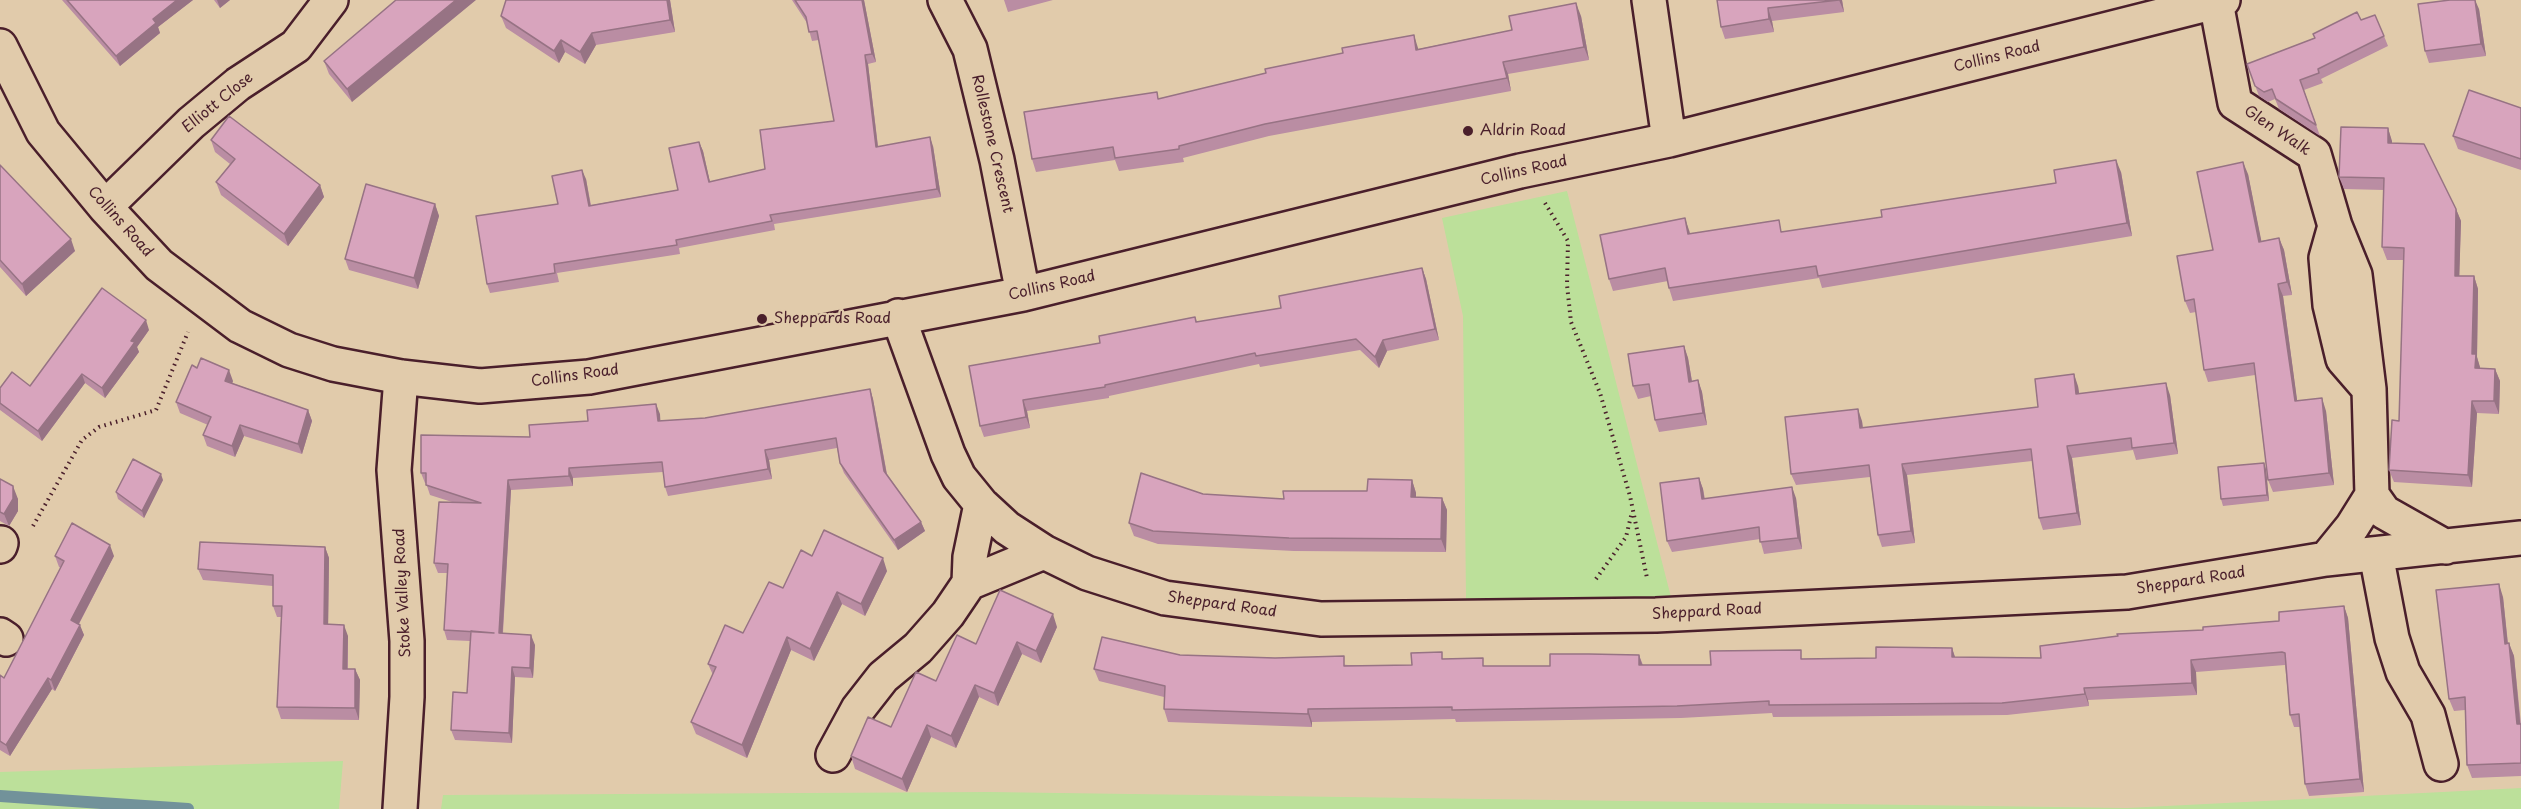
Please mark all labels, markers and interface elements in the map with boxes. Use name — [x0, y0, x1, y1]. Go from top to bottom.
street label: Collins Road — [1952, 38, 2042, 76]
street label: Elliott Close — [179, 69, 257, 137]
street label: Rollestone Crescent — [967, 73, 1017, 215]
street label: Glen Walk — [2240, 102, 2314, 160]
place label: Aldrin Road — [1480, 122, 1566, 140]
marker: Aldrin Road — [1461, 124, 1475, 138]
street label: Collins Road — [1479, 152, 1569, 190]
street label: Collins Road — [84, 183, 156, 261]
street label: Collins Road — [1007, 267, 1097, 305]
place label: Sheppards Road — [774, 310, 891, 328]
marker: Sheppards Road — [755, 312, 769, 326]
street label: Collins Road — [530, 361, 620, 391]
street label: Stoke Valley Road — [391, 528, 415, 658]
street label: Sheppard Road — [2135, 563, 2247, 599]
street label: Sheppard Road — [1166, 588, 1278, 622]
street label: Sheppard Road — [1652, 600, 1762, 624]

